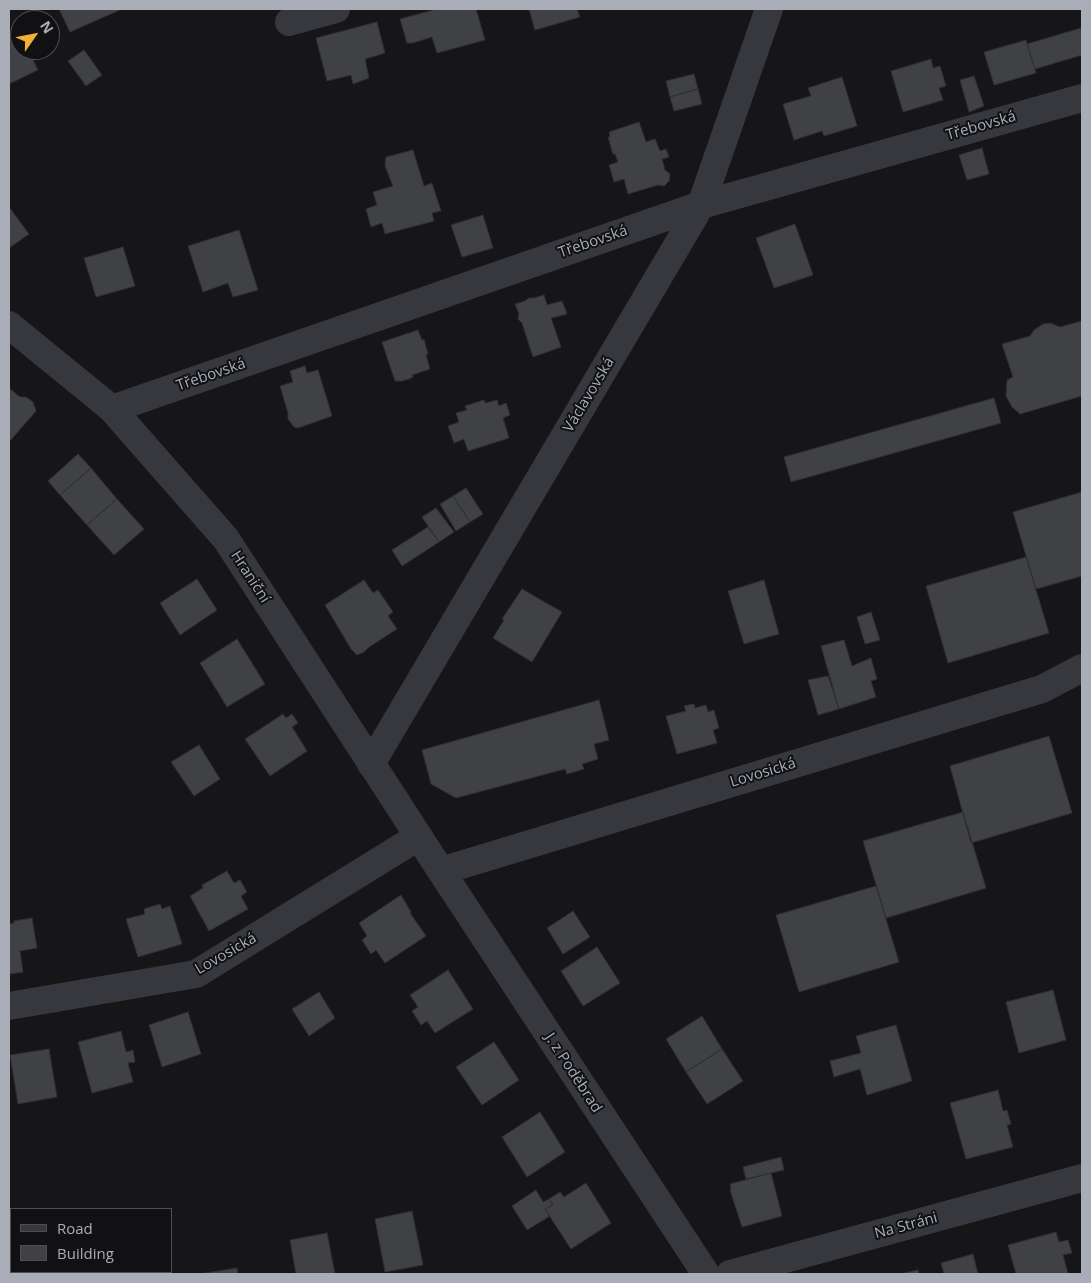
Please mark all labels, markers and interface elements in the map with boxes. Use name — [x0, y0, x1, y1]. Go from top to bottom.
north arrow — [10, 10, 60, 60]
text: N — [36, 17, 58, 37]
street label: Třebovská — [944, 107, 1018, 145]
street label: Třebovská — [556, 222, 630, 262]
street label: Václavovská — [560, 354, 618, 436]
street label: Třebovská — [174, 355, 248, 395]
street label: Hraniční — [226, 547, 274, 607]
street label: Lovosická — [728, 754, 798, 792]
street label: Lovosická — [192, 929, 260, 979]
street label: J. z Poděbrad — [541, 1030, 605, 1116]
legend — [10, 1208, 172, 1273]
street label: Na Stráni — [872, 1209, 940, 1243]
text: Road — [57, 1218, 93, 1238]
text: Building — [57, 1243, 114, 1263]

